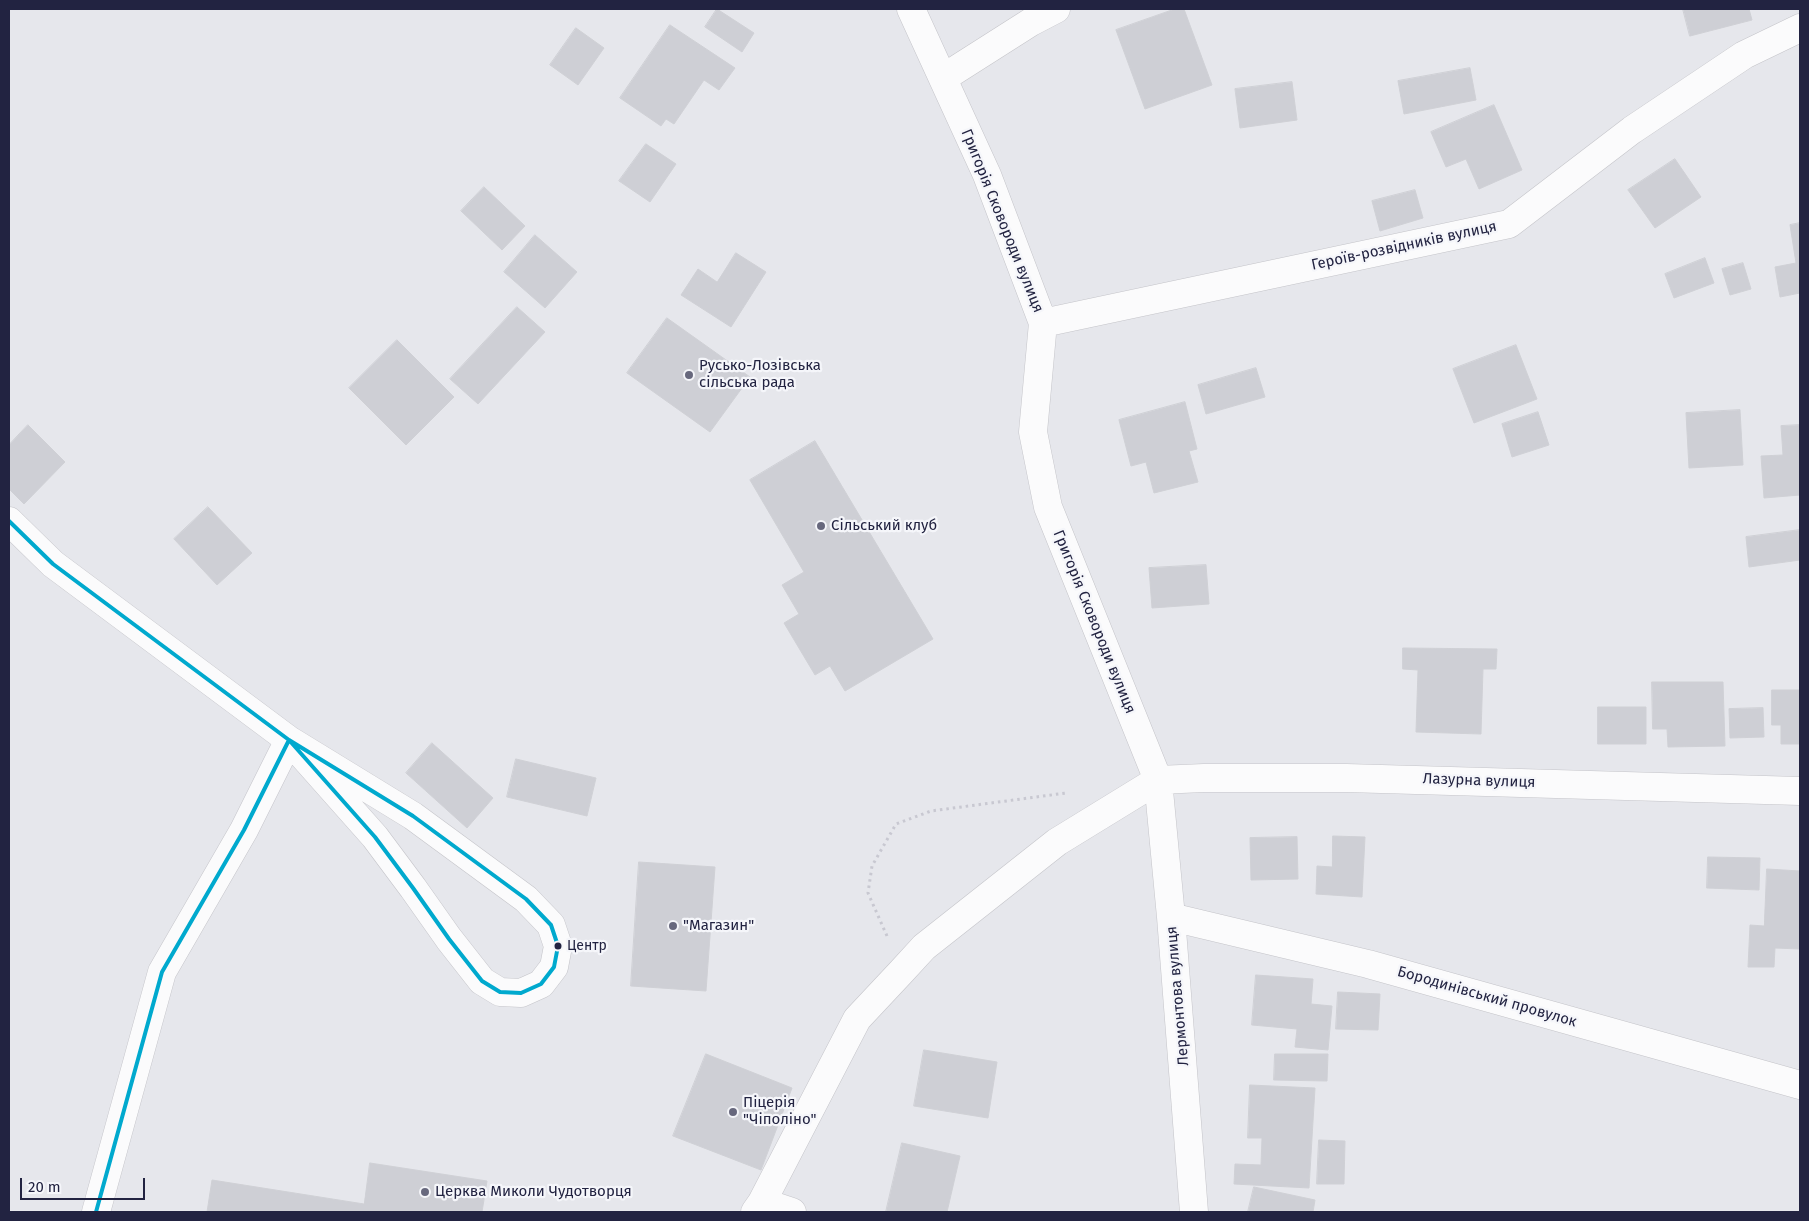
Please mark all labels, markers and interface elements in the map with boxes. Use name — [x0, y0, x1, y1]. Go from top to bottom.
street label: Григорія Сковороди вулиця — [957, 127, 1047, 315]
street label: Героїв-розвідників вулиця — [1310, 218, 1498, 274]
place label: Русько-Лозівська сільська рада — [699, 357, 821, 392]
marker: Русько-Лозівська сільська рада — [683, 369, 695, 381]
place label: Сільський клуб — [831, 517, 937, 535]
marker: Сільський клуб — [815, 520, 827, 532]
street label: Григорія Сковороди вулиця — [1049, 528, 1139, 716]
street label: Лазурна вулиця — [1422, 770, 1536, 792]
place label: "Магазин" — [683, 917, 754, 935]
marker: "Магазин" — [667, 920, 679, 932]
street label: Лермонтова вулиця — [1163, 925, 1193, 1067]
place label: Центр — [567, 938, 607, 954]
marker: Центр — [553, 941, 563, 951]
street label: Бородинівський провулок — [1395, 963, 1579, 1031]
place label: Піцерія "Чіполіно" — [743, 1094, 817, 1129]
marker: Піцерія "Чіполіно" — [727, 1106, 739, 1118]
scale bar — [22, 1168, 148, 1200]
text: 20 m — [28, 1178, 61, 1196]
place label: Церква Миколи Чудотворця — [435, 1183, 632, 1201]
marker: Церква Миколи Чудотворця — [419, 1186, 431, 1198]

